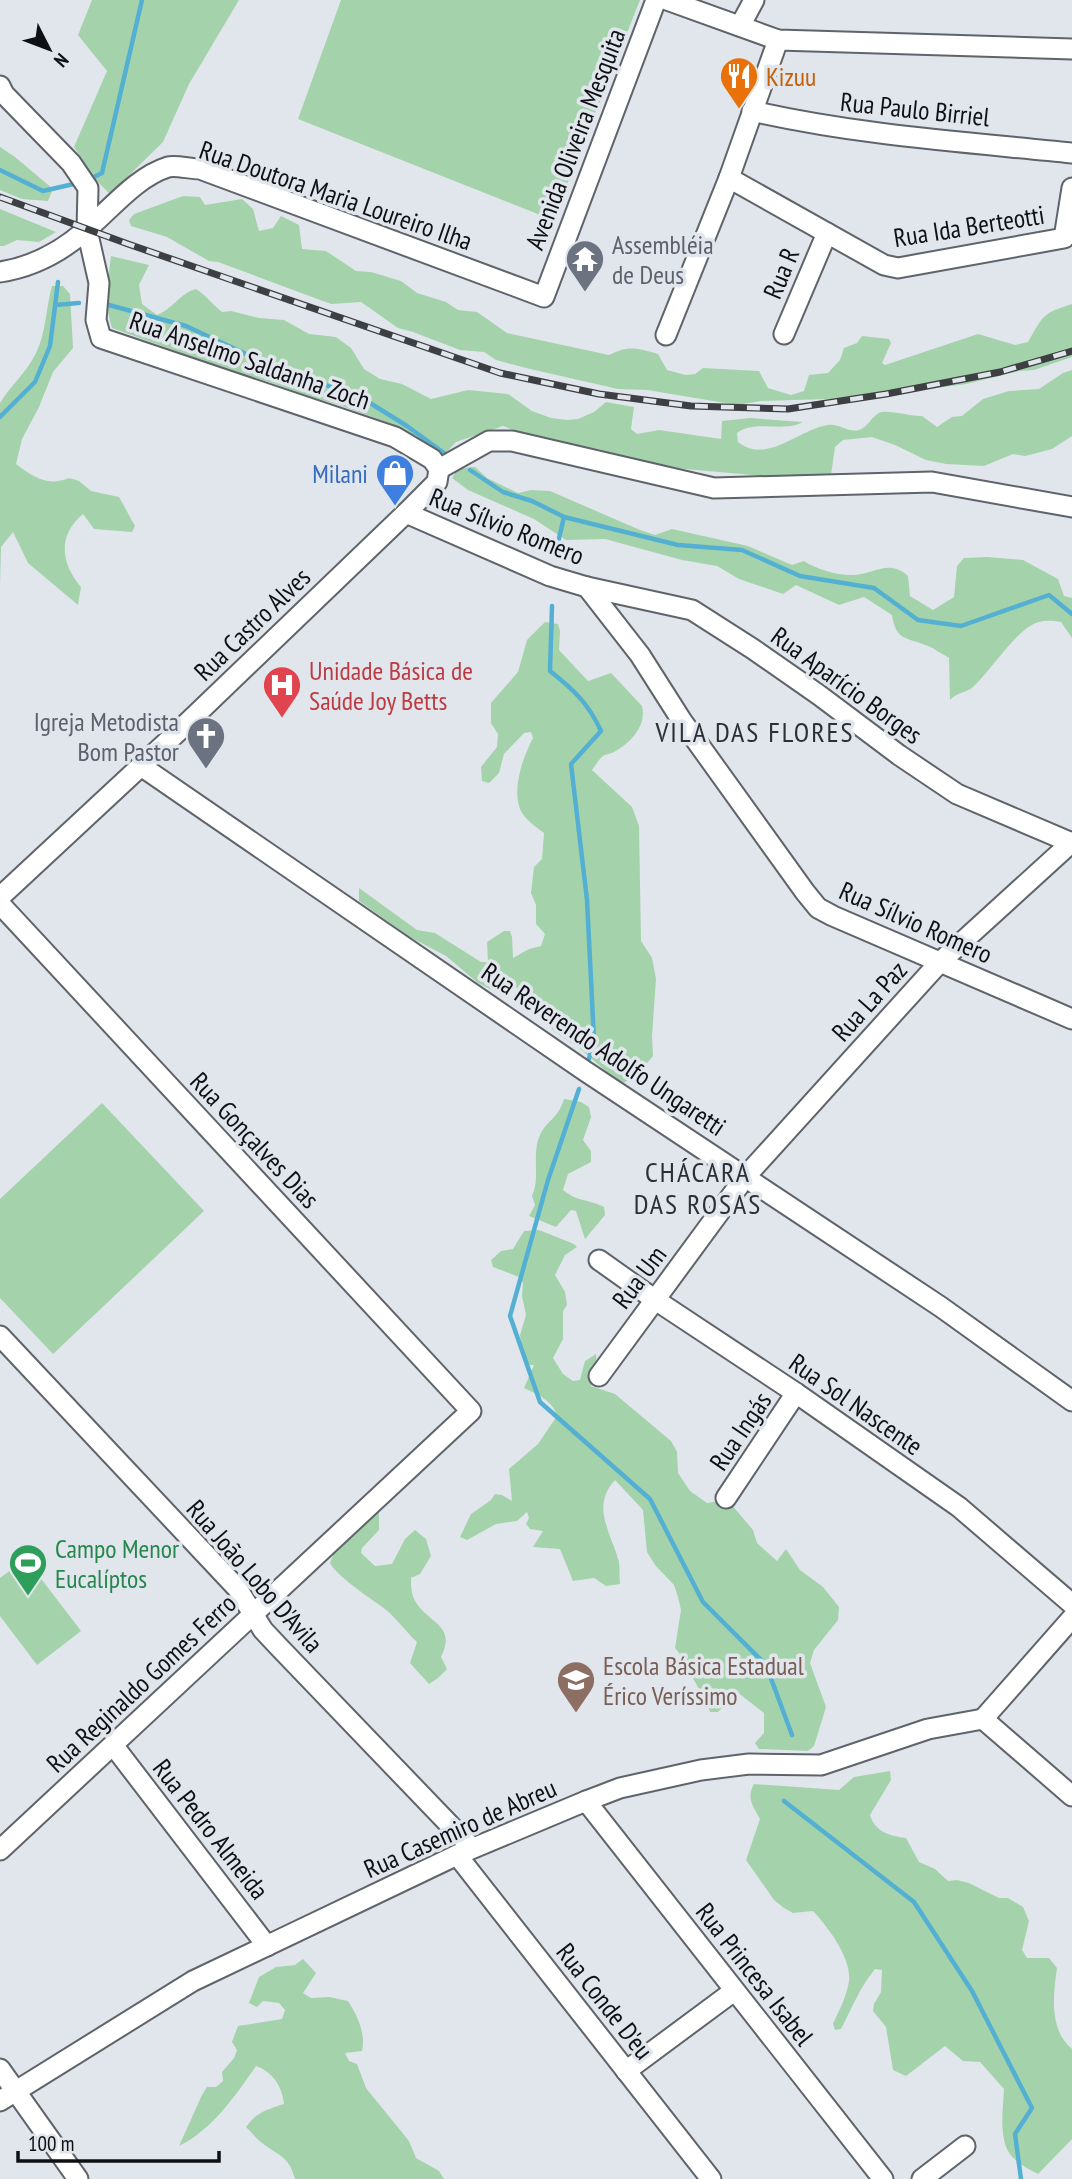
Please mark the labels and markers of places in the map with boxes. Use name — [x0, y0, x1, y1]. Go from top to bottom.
restaurant icon: Kizuu — [718, 55, 760, 110]
place label: Kizuu — [766, 60, 816, 93]
place label: Assembléia de Deus — [612, 228, 714, 291]
temple icon: Assembléia de Deus — [564, 238, 606, 293]
shop icon: Milani — [374, 452, 416, 507]
place label: Milani — [312, 457, 368, 490]
place label: Unidade Básica de Saúde Joy Betts — [309, 654, 473, 717]
hospital icon: Unidade Básica de Saúde Joy Betts — [261, 664, 303, 719]
place label: Igreja Metodista Bom Pastor — [34, 705, 179, 768]
church icon: Igreja Metodista Bom Pastor — [185, 715, 227, 770]
place label: Campo Menor Eucalíptos — [55, 1532, 179, 1595]
sports icon: Campo Menor Eucalíptos — [7, 1542, 49, 1597]
place label: Escola Básica Estadual Érico Veríssimo — [603, 1649, 804, 1712]
school or university icon: Escola Básica Estadual Érico Veríssimo — [555, 1659, 597, 1714]

